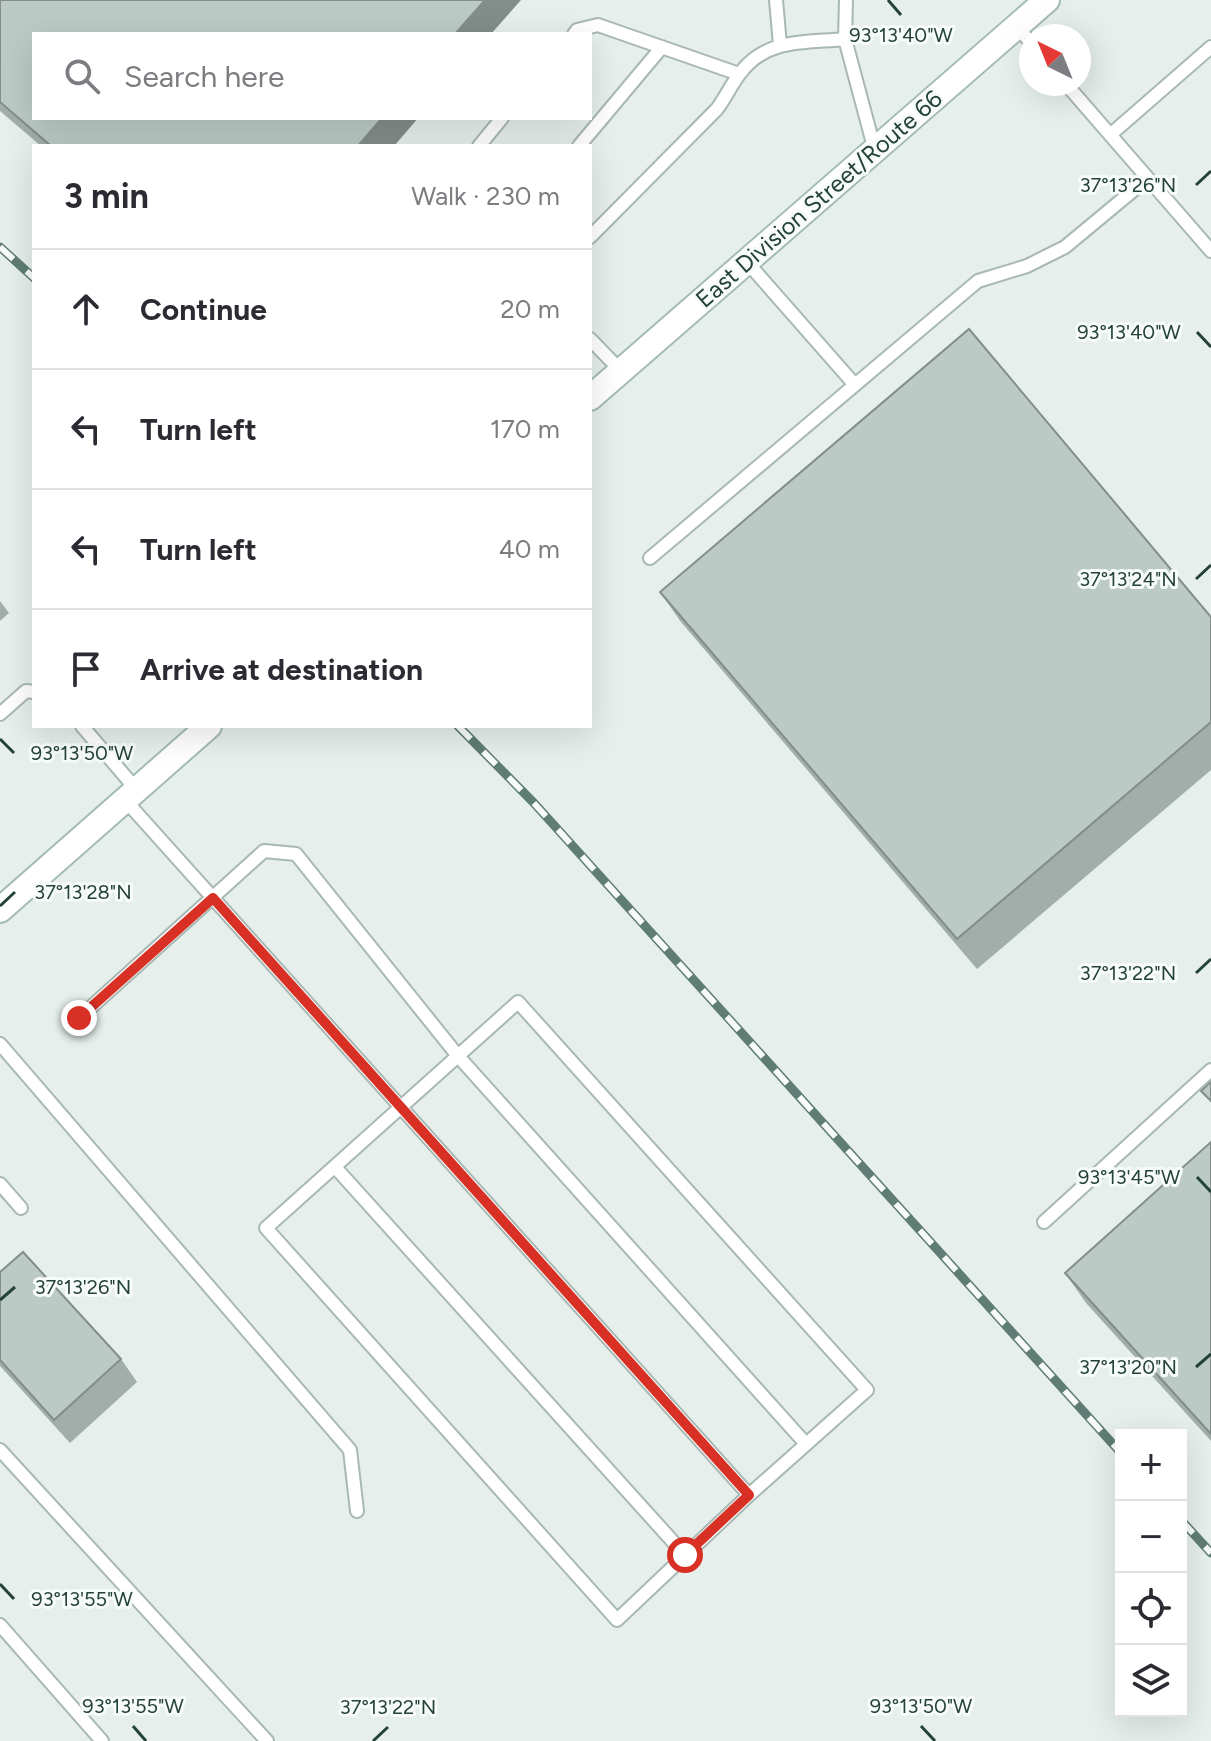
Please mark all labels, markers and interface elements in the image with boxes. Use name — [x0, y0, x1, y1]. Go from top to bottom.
text: 93°13'40"W — [849, 23, 953, 47]
north arrow — [1019, 24, 1091, 96]
search box — [32, 32, 592, 120]
icon: search — [60, 54, 104, 98]
text: Search here — [124, 58, 284, 95]
street label: East Division Street/Route 66 — [690, 84, 948, 314]
text: 37°13'26"N — [1080, 173, 1176, 197]
text: 3 min — [64, 176, 149, 217]
text: Walk · 230 m — [411, 180, 560, 212]
icon: ahead — [64, 287, 108, 331]
text: Continue — [140, 291, 267, 328]
text: 20 m — [500, 293, 560, 325]
text: 93°13'40"W — [1077, 320, 1181, 344]
icon: left — [64, 407, 108, 451]
text: Turn left — [140, 411, 257, 448]
text: 170 m — [490, 413, 560, 445]
icon: left — [64, 527, 108, 571]
text: Turn left — [140, 531, 257, 568]
text: 40 m — [499, 533, 560, 565]
text: 37°13'24"N — [1079, 567, 1177, 591]
icon: arrive — [64, 647, 108, 691]
text: Arrive at destination — [140, 651, 423, 688]
text: 93°13'50"W — [31, 741, 133, 765]
text: 37°13'28"N — [34, 880, 132, 904]
text: 37°13'22"N — [1080, 961, 1176, 985]
route end — [61, 1000, 97, 1036]
text: 93°13'45"W — [1078, 1165, 1180, 1189]
text: 37°13'26"N — [35, 1275, 131, 1299]
text: 37°13'20"N — [1079, 1355, 1177, 1379]
map controls — [1115, 1429, 1187, 1717]
button: + — [1115, 1429, 1187, 1501]
button: − — [1115, 1501, 1187, 1573]
route start — [667, 1537, 703, 1573]
button: locate — [1115, 1573, 1187, 1645]
text: 93°13'55"W — [31, 1587, 133, 1611]
button: layers — [1115, 1645, 1187, 1717]
text: 93°13'55"W — [82, 1694, 184, 1718]
text: 93°13'50"W — [870, 1694, 972, 1718]
text: 37°13'22"N — [340, 1695, 436, 1719]

